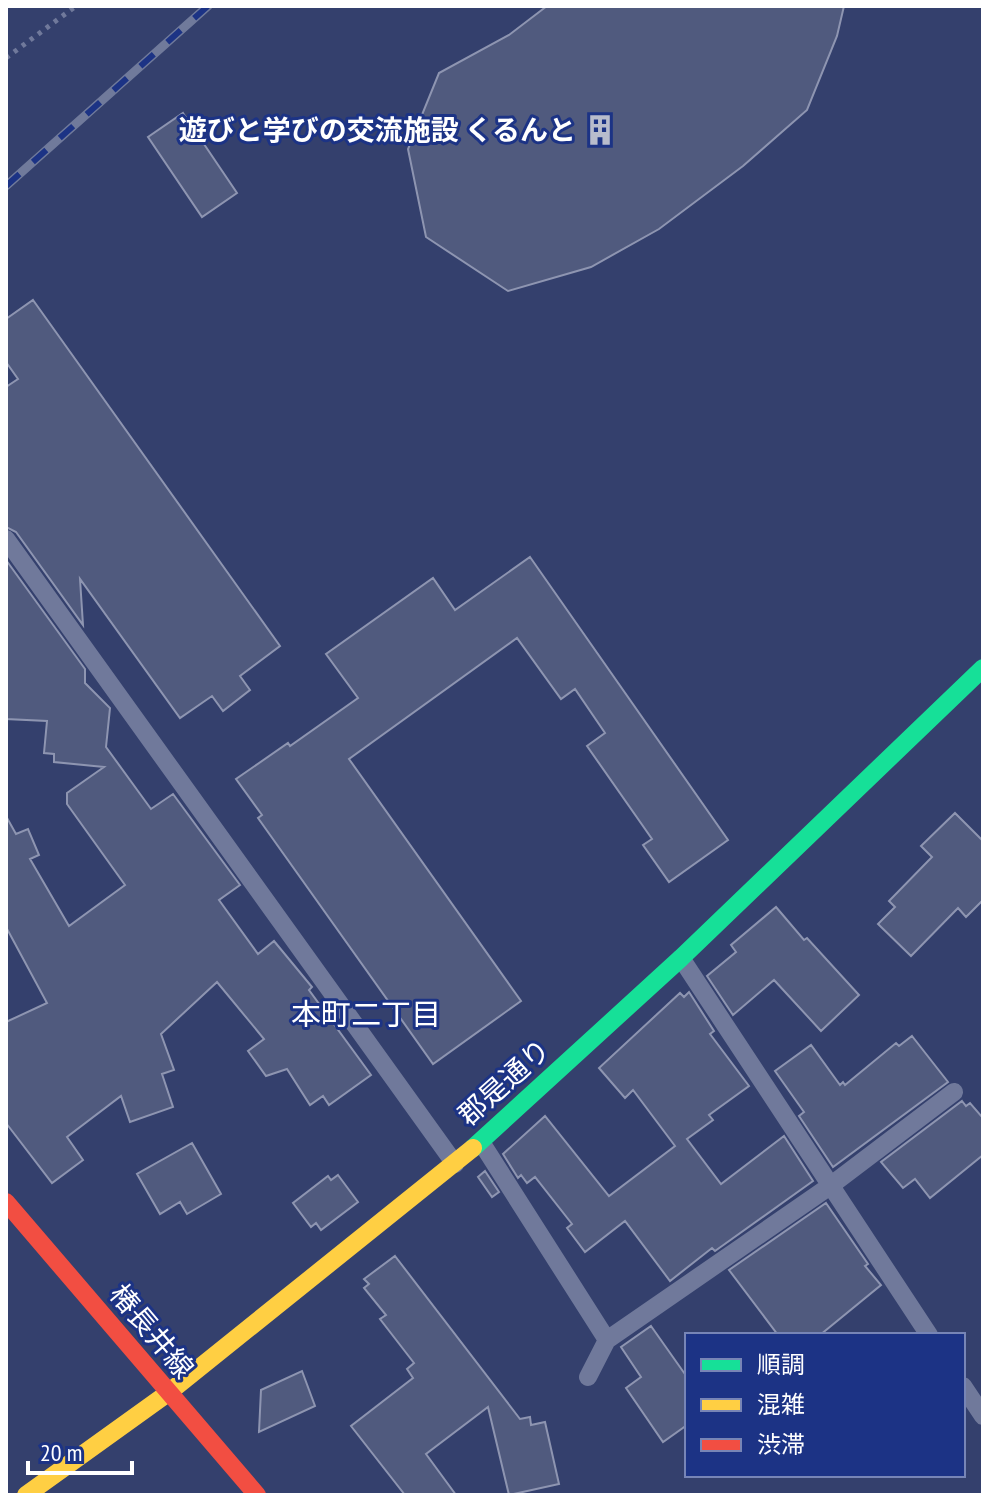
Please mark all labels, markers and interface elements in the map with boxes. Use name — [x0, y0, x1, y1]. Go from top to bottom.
place label: 遊びと学びの交流施設 くるんと — [179, 111, 576, 148]
building icon: 遊びと学びの交流施設 くるんと — [583, 113, 617, 147]
district label: 本町二丁目 — [291, 994, 441, 1033]
street label: 郡是通り — [450, 1030, 558, 1133]
street label: 椿長井線 — [102, 1276, 203, 1385]
legend — [685, 1333, 965, 1477]
text: 順調 — [757, 1349, 805, 1380]
text: 混雑 — [757, 1389, 805, 1420]
scale bar — [28, 1425, 132, 1475]
text: 渋滞 — [757, 1429, 805, 1460]
text: 20 m — [40, 1437, 82, 1468]

